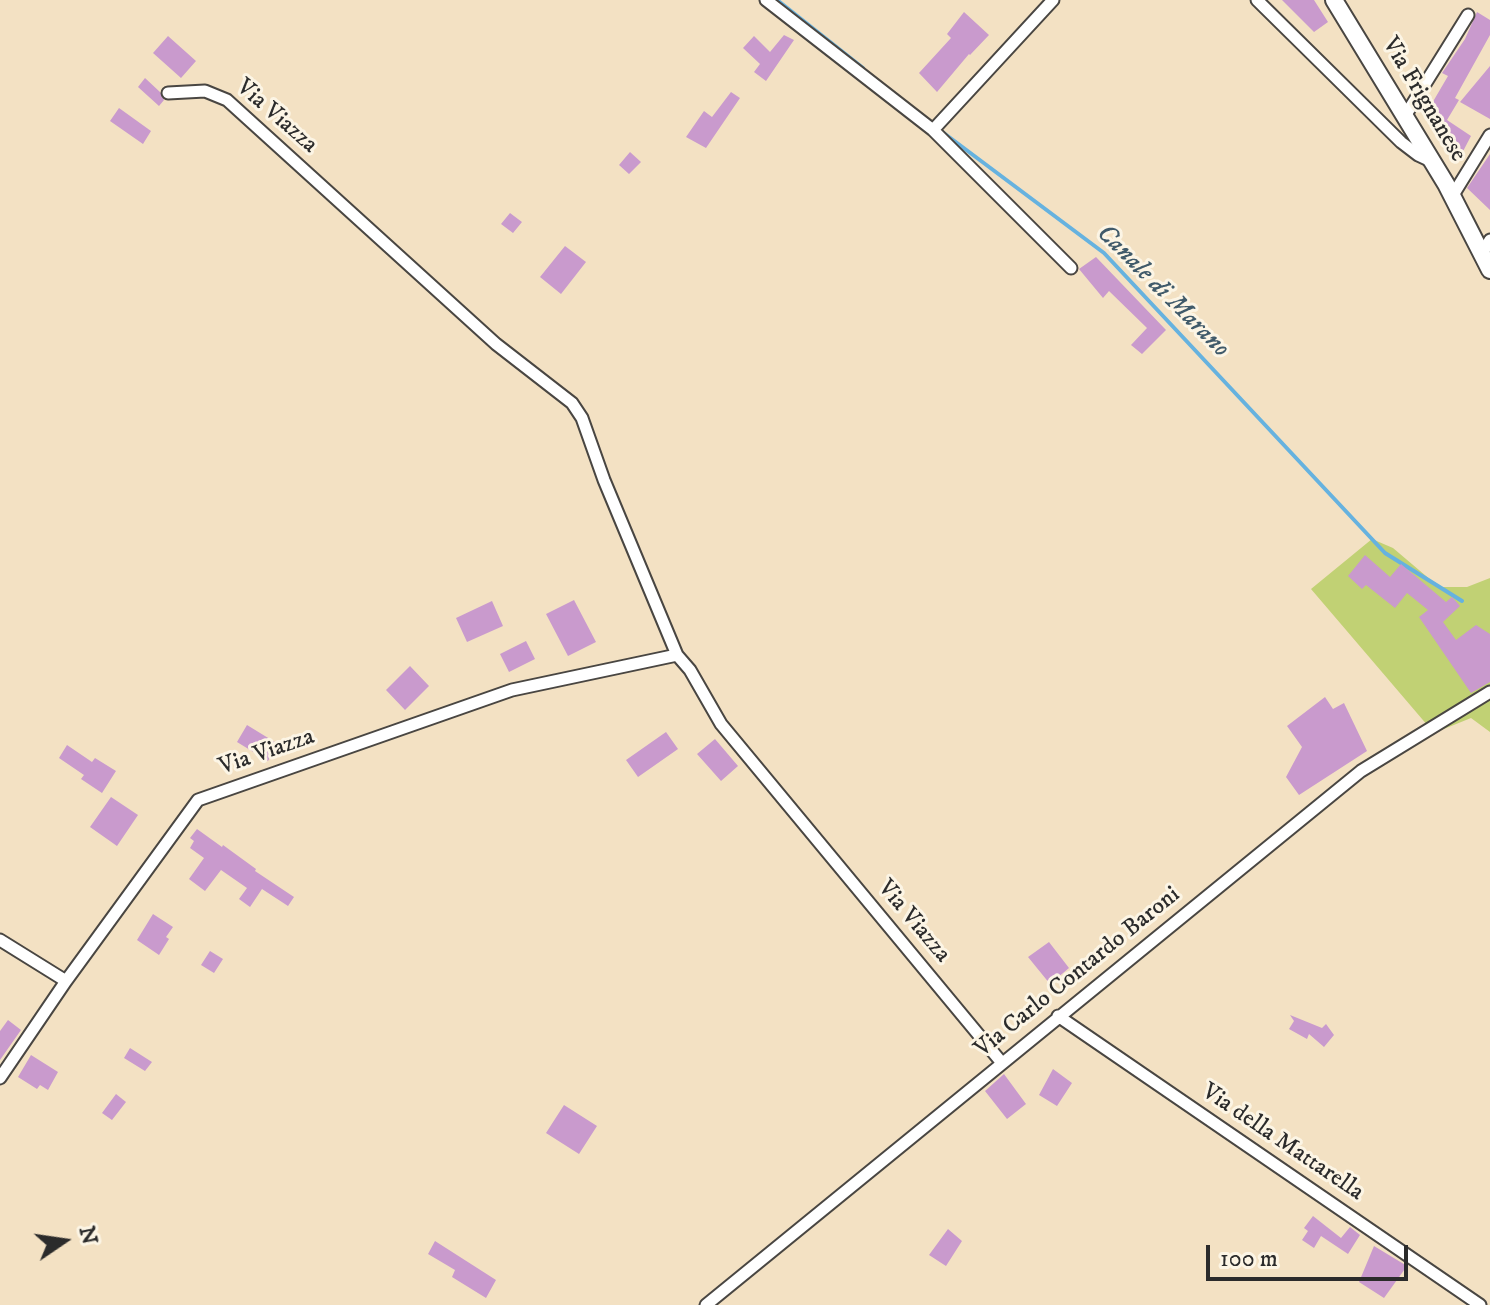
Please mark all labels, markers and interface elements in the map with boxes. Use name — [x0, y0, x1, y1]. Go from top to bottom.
street label: Via Frignanese — [1375, 33, 1471, 167]
street label: Via Viazza — [229, 74, 323, 160]
water label: Canale di Marano — [1089, 219, 1235, 365]
street label: Via Viazza — [216, 723, 318, 783]
street label: Via Viazza — [870, 875, 956, 969]
street label: Via Carlo Contardo Baroni — [970, 881, 1186, 1065]
street label: Via della Mattarella — [1195, 1078, 1369, 1208]
north arrow — [24, 1201, 104, 1281]
text: N — [73, 1224, 103, 1247]
scale bar — [1210, 1229, 1412, 1279]
text: 100 m — [1220, 1244, 1278, 1274]

